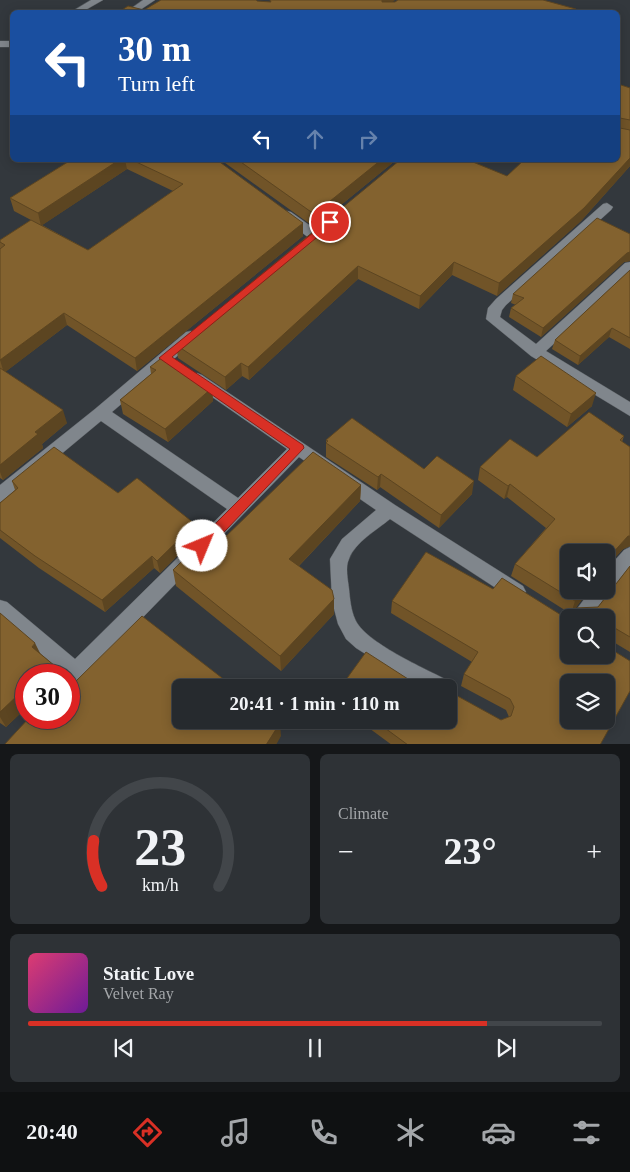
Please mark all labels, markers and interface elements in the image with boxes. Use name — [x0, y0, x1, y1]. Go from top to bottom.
icon: left — [35, 30, 100, 95]
text: 30 m — [118, 30, 191, 69]
text: Turn left — [118, 71, 195, 96]
icon: left — [248, 125, 276, 153]
icon: ahead — [301, 125, 329, 153]
icon: right — [354, 125, 382, 153]
pin — [309, 201, 351, 243]
icon: arrive — [316, 208, 344, 236]
position arrow — [175, 519, 227, 571]
map controls — [560, 544, 615, 729]
button: sound — [560, 544, 615, 599]
button: search — [560, 609, 615, 664]
speed limit sign: 30 — [15, 664, 80, 729]
button: layers — [560, 674, 615, 729]
text: 20:41 · 1 min · 110 m — [230, 693, 399, 714]
text: Climate — [338, 805, 389, 822]
text: 23 — [134, 819, 186, 876]
text: 23° — [443, 830, 497, 872]
text: − — [338, 836, 354, 867]
text: + — [586, 836, 602, 867]
text: km/h — [142, 875, 178, 895]
text: Static Love — [103, 963, 194, 984]
text: Velvet Ray — [103, 985, 174, 1002]
icon: previous — [110, 1034, 138, 1062]
icon: pause — [301, 1034, 329, 1062]
icon: next — [492, 1034, 520, 1062]
icon: directions — [130, 1115, 165, 1150]
icon: music — [218, 1115, 253, 1150]
icon: phone — [306, 1115, 341, 1150]
icon: climate — [393, 1115, 428, 1150]
icon: car — [481, 1115, 516, 1150]
icon: filters — [569, 1115, 604, 1150]
text: 20:40 — [26, 1119, 78, 1144]

